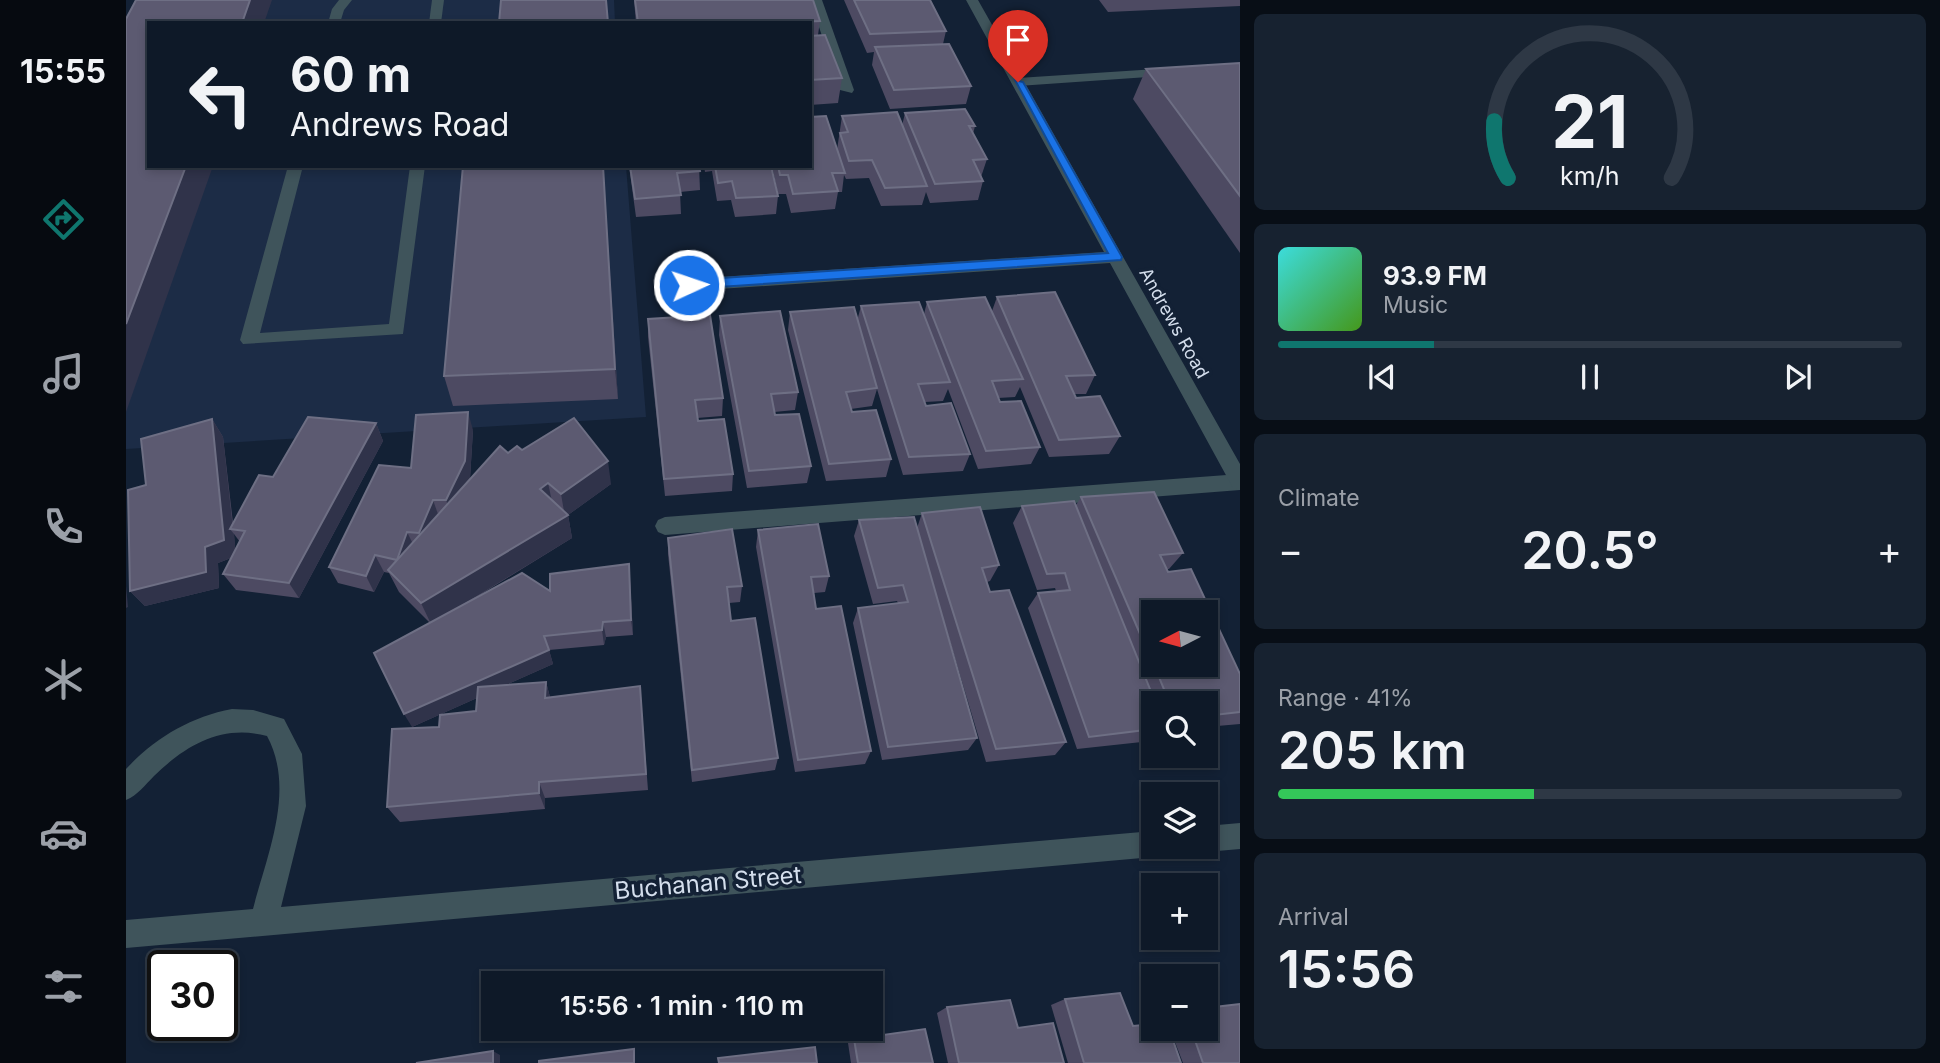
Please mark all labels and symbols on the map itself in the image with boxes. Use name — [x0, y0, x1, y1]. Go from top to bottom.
pin — [988, 10, 1048, 82]
position arrow — [652, 248, 726, 322]
street label: Andrews Road — [1135, 264, 1214, 382]
north arrow — [1141, 600, 1218, 677]
street label: Buchanan Street — [613, 860, 803, 905]
speed limit sign: 30 — [147, 950, 238, 1041]

